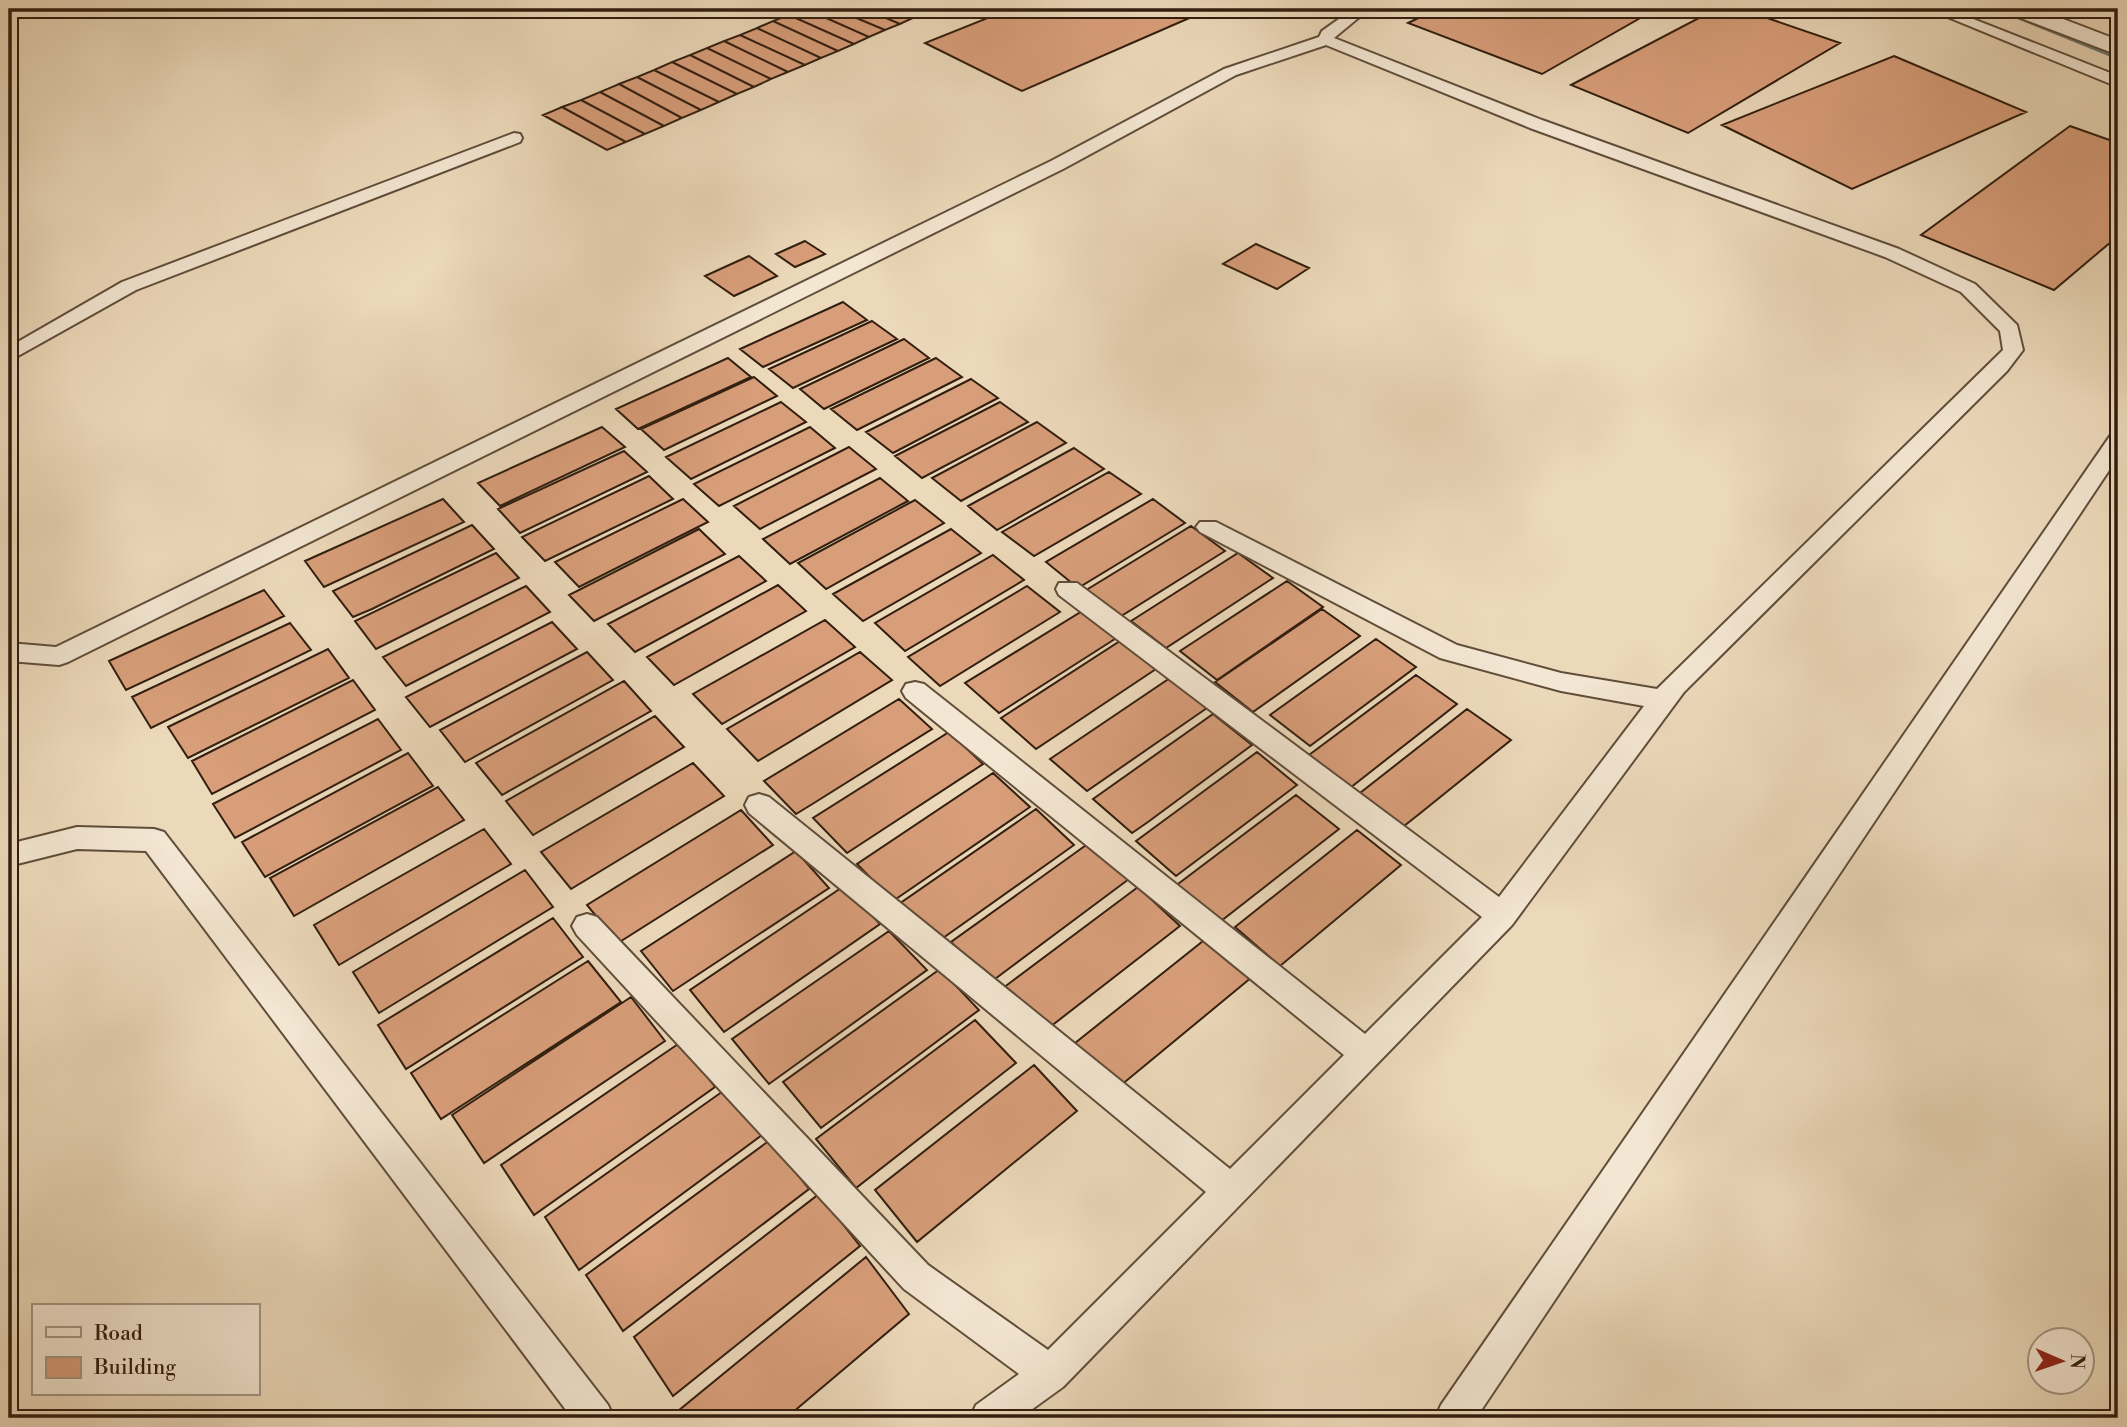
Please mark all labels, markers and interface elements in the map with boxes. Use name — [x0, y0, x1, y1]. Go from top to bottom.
legend — [32, 1304, 259, 1396]
text: Road — [94, 1321, 143, 1347]
north arrow — [2025, 1326, 2096, 1396]
text: N — [2065, 1354, 2089, 1369]
text: Building — [93, 1355, 176, 1381]

